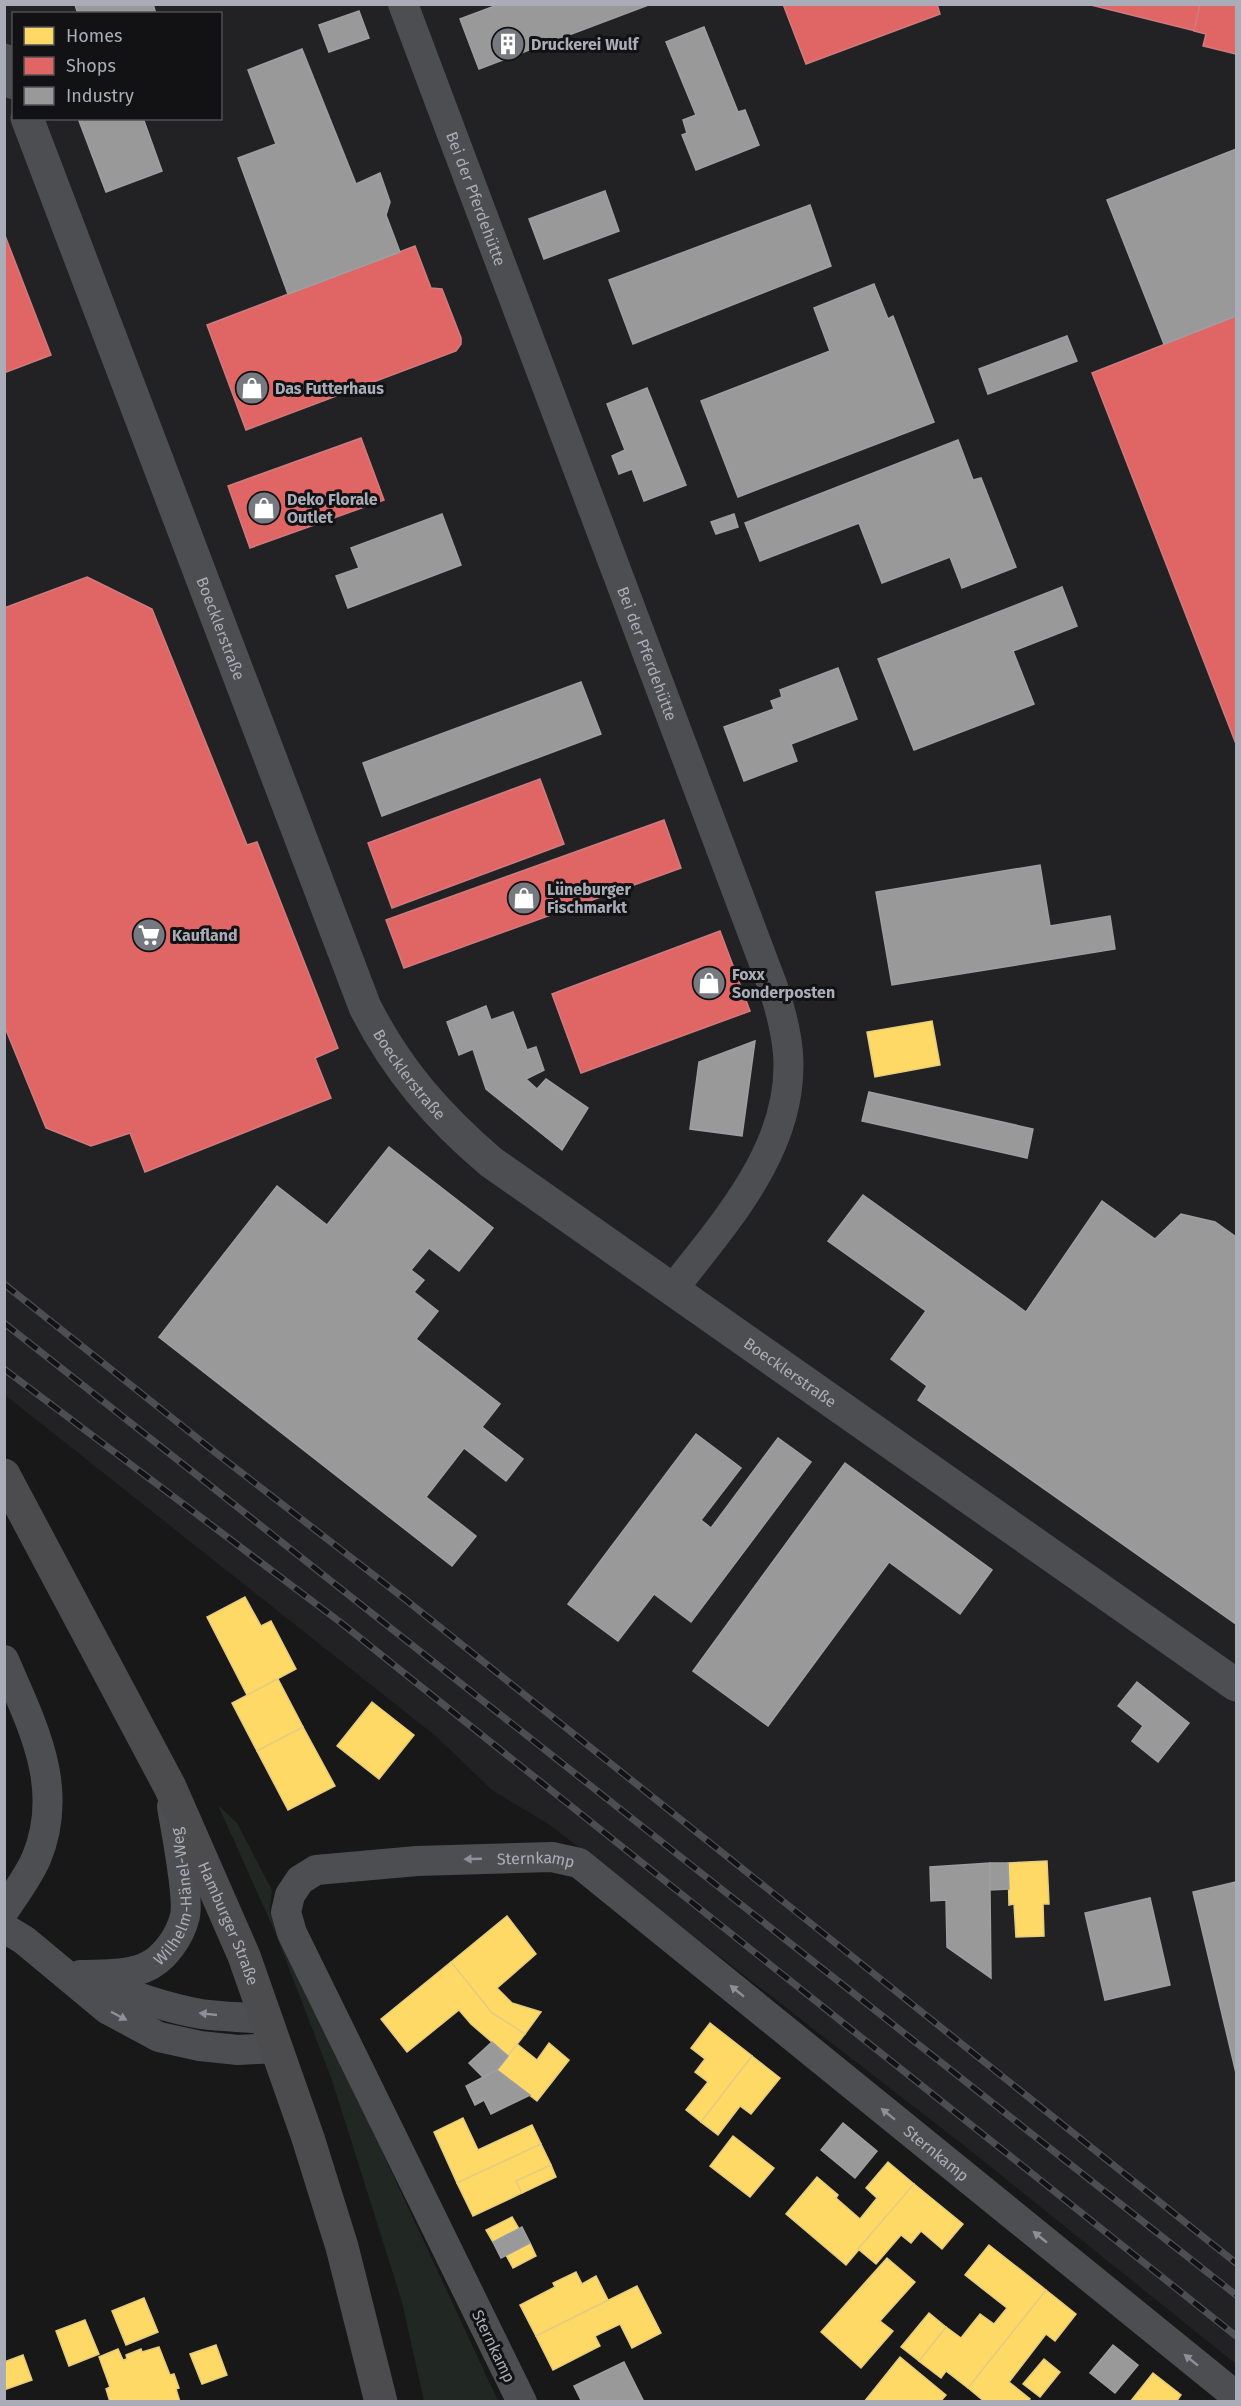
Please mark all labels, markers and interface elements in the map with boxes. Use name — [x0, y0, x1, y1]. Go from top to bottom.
legend — [12, 12, 222, 120]
text: Homes — [66, 25, 122, 47]
building icon: Druckerei Wulf — [490, 26, 526, 62]
place label: Druckerei Wulf — [531, 35, 639, 54]
text: Shops — [66, 55, 116, 77]
text: Industry — [66, 85, 134, 107]
street label: Bei der Pferdehütte — [442, 129, 510, 269]
shop icon: Das Futterhaus — [234, 370, 270, 406]
place label: Das Futterhaus — [275, 379, 384, 398]
shop icon: Deko Florale Outlet — [246, 490, 282, 526]
place label: Deko Florale Outlet — [287, 490, 378, 527]
street label: Boecklerstraße — [192, 574, 249, 683]
street label: Bei der Pferdehütte — [613, 584, 681, 723]
shop icon: Lüneburger Fischmarkt — [506, 880, 542, 916]
place label: Lüneburger Fischmarkt — [547, 880, 631, 917]
supermarket icon: Kaufland — [131, 917, 167, 953]
place label: Kaufland — [172, 926, 238, 945]
shop icon: Foxx Sonderposten — [691, 965, 727, 1001]
place label: Foxx Sonderposten — [732, 965, 835, 1002]
street label: Boecklerstraße — [369, 1026, 450, 1124]
street label: Boecklerstraße — [740, 1334, 840, 1412]
street label: Wilhelm-Hänel-Weg — [150, 1825, 196, 1969]
street label: Sternkamp — [496, 1848, 577, 1872]
one-way arrow — [463, 1854, 482, 1864]
street label: Hamburger Straße — [194, 1859, 263, 1988]
one-way arrow — [730, 1985, 745, 1998]
one-way arrow — [198, 2009, 217, 2019]
one-way arrow — [110, 2010, 128, 2020]
one-way arrow — [880, 2107, 896, 2120]
street label: Sternkamp — [900, 2121, 973, 2186]
one-way arrow — [1032, 2231, 1047, 2243]
street label: Sternkamp — [468, 2307, 519, 2386]
one-way arrow — [1183, 2353, 1199, 2366]

